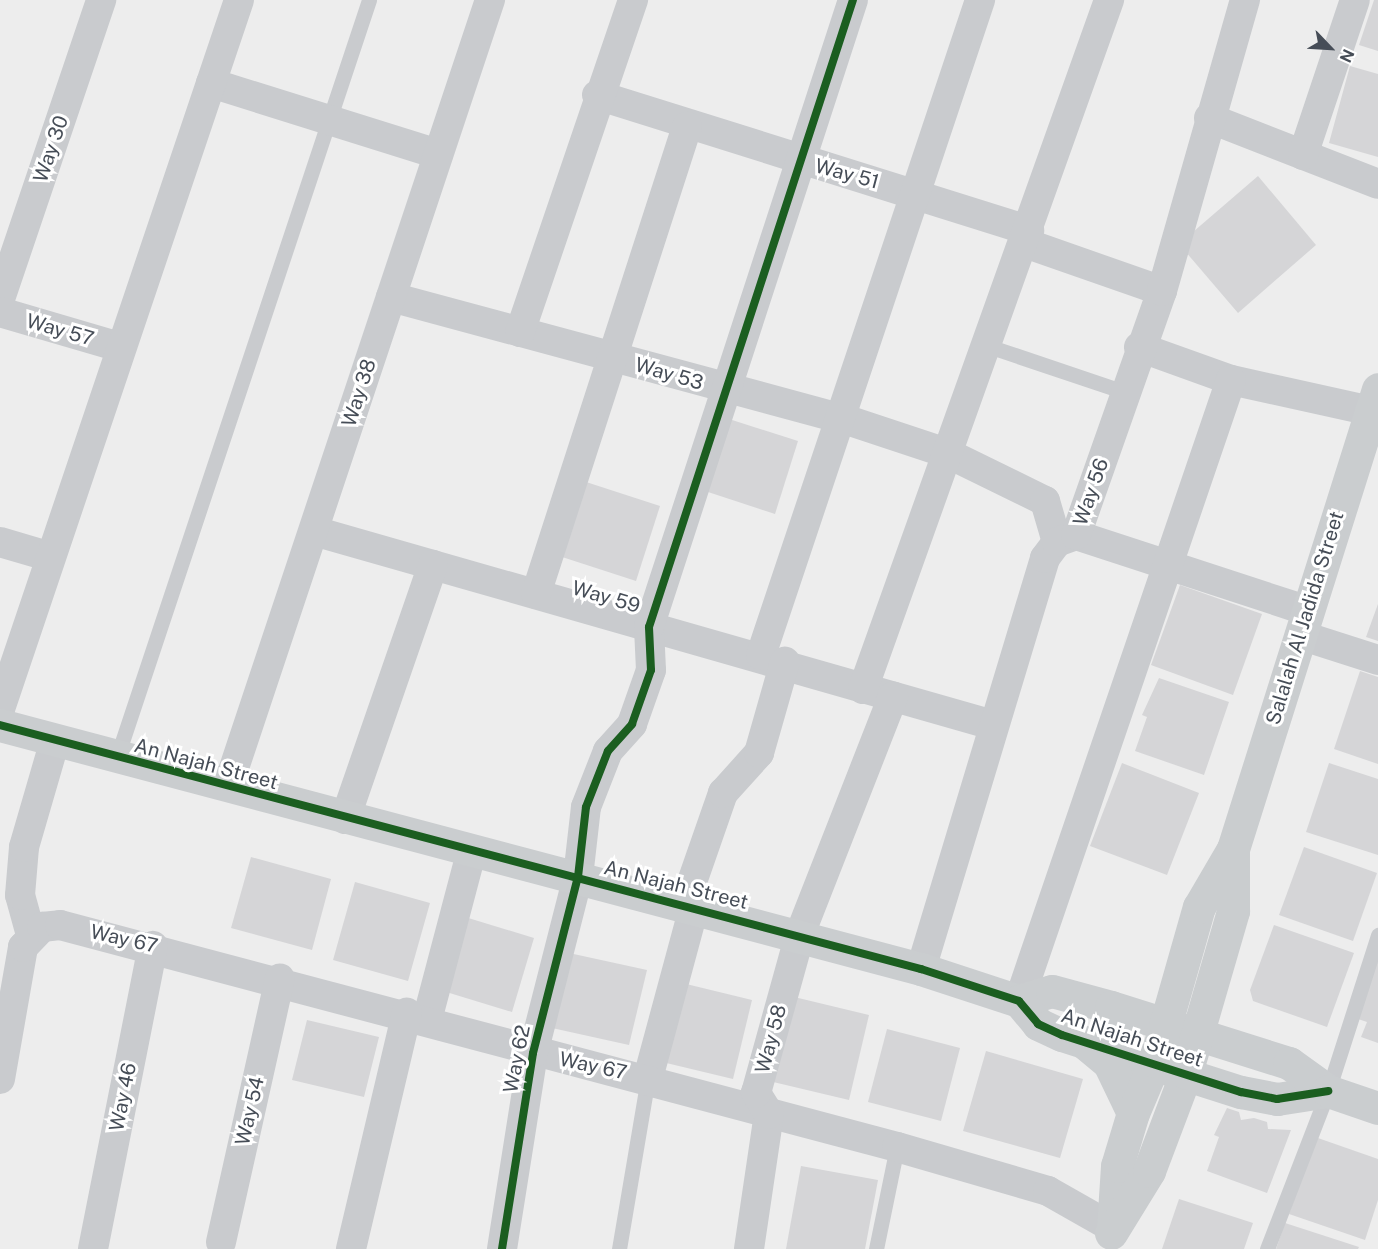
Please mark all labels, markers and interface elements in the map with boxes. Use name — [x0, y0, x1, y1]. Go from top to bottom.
north arrow — [1300, 18, 1360, 78]
text: N — [1336, 46, 1358, 65]
street label: Way 30 — [28, 112, 74, 186]
street label: Way 51 — [812, 154, 882, 194]
street label: Way 57 — [23, 309, 97, 351]
street label: Way 53 — [632, 353, 706, 395]
street label: Way 38 — [337, 356, 381, 430]
street label: Way 56 — [1068, 455, 1114, 529]
street label: Salalah Al Jadida Street — [1261, 508, 1349, 728]
street label: Way 59 — [569, 576, 643, 618]
street label: An Najah Street — [132, 733, 280, 795]
street label: An Najah Street — [601, 855, 751, 915]
street label: Way 67 — [88, 920, 160, 958]
street label: Way 58 — [750, 1002, 792, 1076]
street label: An Najah Street — [1058, 1004, 1206, 1072]
street label: Way 62 — [499, 1023, 535, 1095]
street label: Way 67 — [557, 1047, 629, 1085]
street label: Way 46 — [105, 1061, 141, 1133]
street label: Way 54 — [230, 1074, 270, 1148]

